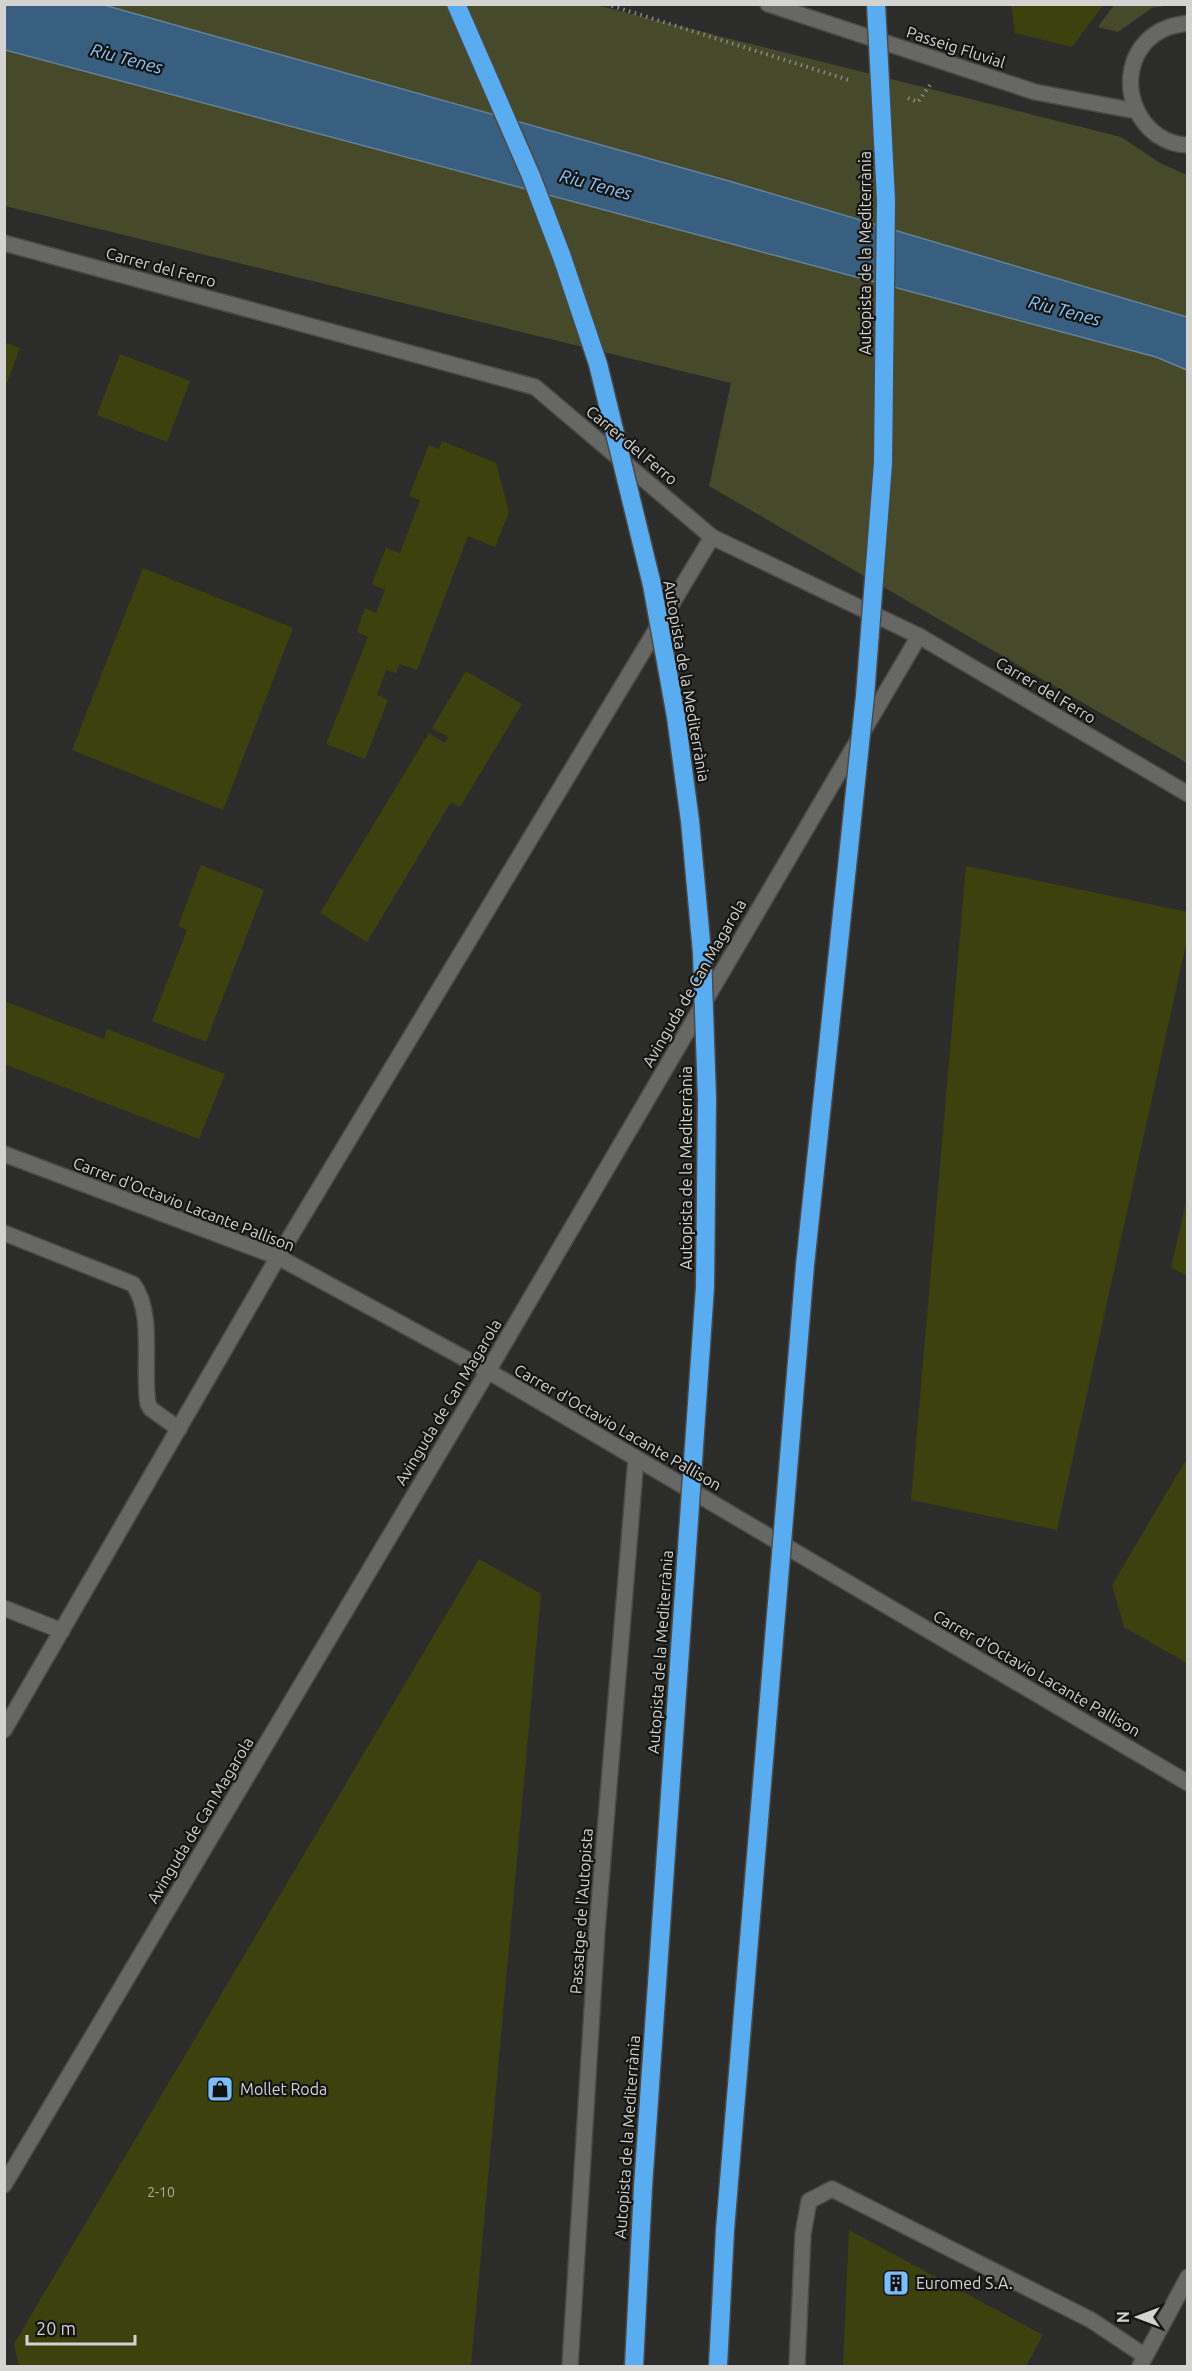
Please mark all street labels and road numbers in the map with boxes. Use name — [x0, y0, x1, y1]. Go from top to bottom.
street label: Passeig Fluvial — [904, 23, 1008, 71]
street label: Autopista de la Mediterrània — [856, 151, 874, 355]
street label: Carrer del Ferro — [104, 244, 218, 290]
street label: Carrer del Ferro — [583, 402, 681, 488]
street label: Autopista de la Mediterrània — [660, 579, 714, 783]
street label: Carrer del Ferro — [993, 653, 1099, 727]
street label: Avinguda de Can Magarola — [639, 896, 749, 1070]
street label: Autopista de la Mediterrània — [677, 1066, 695, 1270]
street label: Carrer d'Octavio Lacante Pallison — [71, 1153, 297, 1255]
street label: Avinguda de Can Magarola — [391, 1316, 505, 1488]
street label: Carrer d'Octavio Lacante Pallison — [511, 1360, 725, 1494]
street label: Autopista de la Mediterrània — [644, 1550, 676, 1754]
street label: Carrer d'Octavio Lacante Pallison — [930, 1606, 1144, 1740]
street label: Avinguda de Can Magarola — [143, 1734, 257, 1906]
street label: Passatge de l'Autopista — [566, 1827, 596, 1995]
street label: Autopista de la Mediterrània — [611, 2035, 643, 2239]

